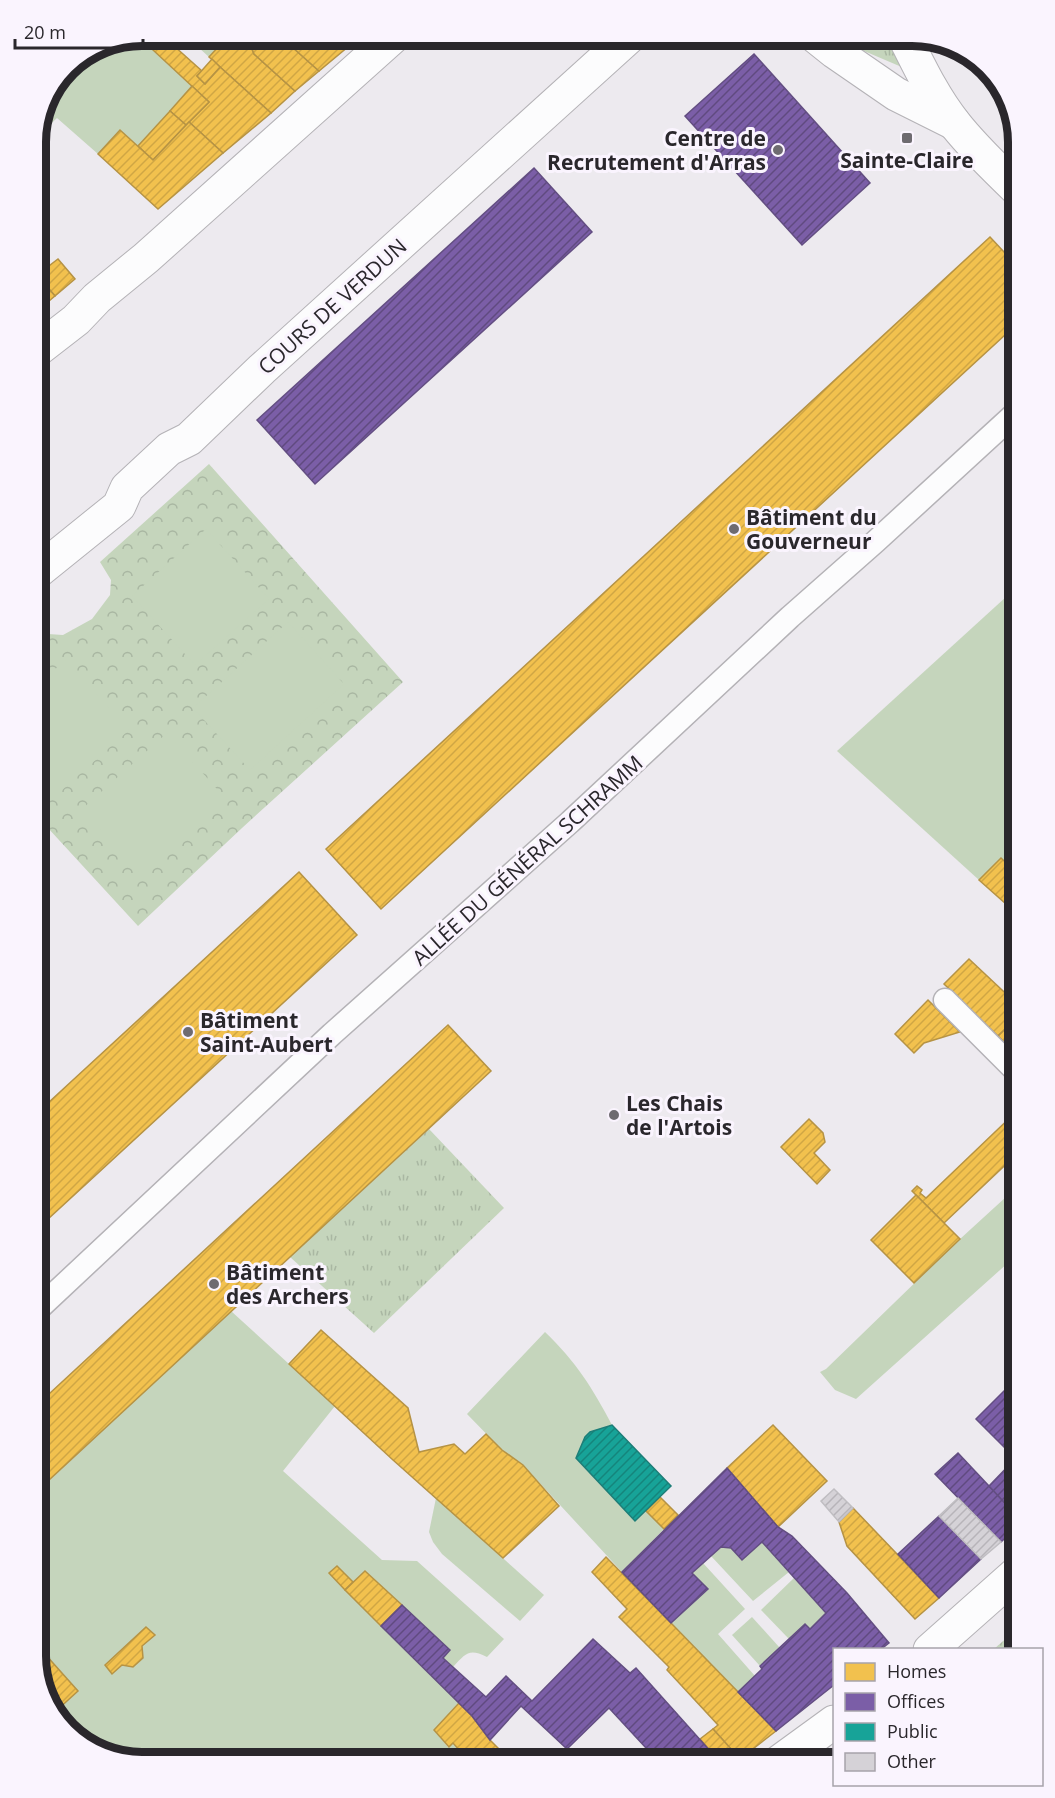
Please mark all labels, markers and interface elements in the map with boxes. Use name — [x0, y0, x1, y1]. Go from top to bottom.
scale bar — [15, 12, 142, 50]
text: 20 m — [24, 20, 66, 44]
place label: Centre de Recrutement d'Arras — [547, 124, 766, 176]
marker: Sainte-Claire — [900, 131, 914, 145]
marker: Centre de Recrutement d'Arras — [771, 143, 785, 157]
place label: Sainte-Claire — [840, 146, 974, 174]
street label: COURS DE VERDUN — [252, 232, 412, 380]
place label: Bâtiment du Gouverneur — [746, 503, 877, 555]
marker: Bâtiment du Gouverneur — [727, 522, 741, 536]
street label: ALLÉE DU GÉNÉRAL SCHRAMM — [406, 749, 648, 971]
place label: Bâtiment Saint-Aubert — [200, 1006, 333, 1058]
marker: Bâtiment Saint-Aubert — [181, 1025, 195, 1039]
place label: Les Chais de l'Artois — [626, 1089, 732, 1141]
marker: Les Chais de l'Artois — [607, 1108, 621, 1122]
place label: Bâtiment des Archers — [226, 1258, 349, 1310]
marker: Bâtiment des Archers — [207, 1277, 221, 1291]
legend — [833, 1648, 1043, 1786]
text: Homes — [887, 1659, 946, 1683]
text: Offices — [887, 1689, 945, 1713]
text: Public — [887, 1719, 938, 1743]
text: Other — [887, 1749, 937, 1773]

